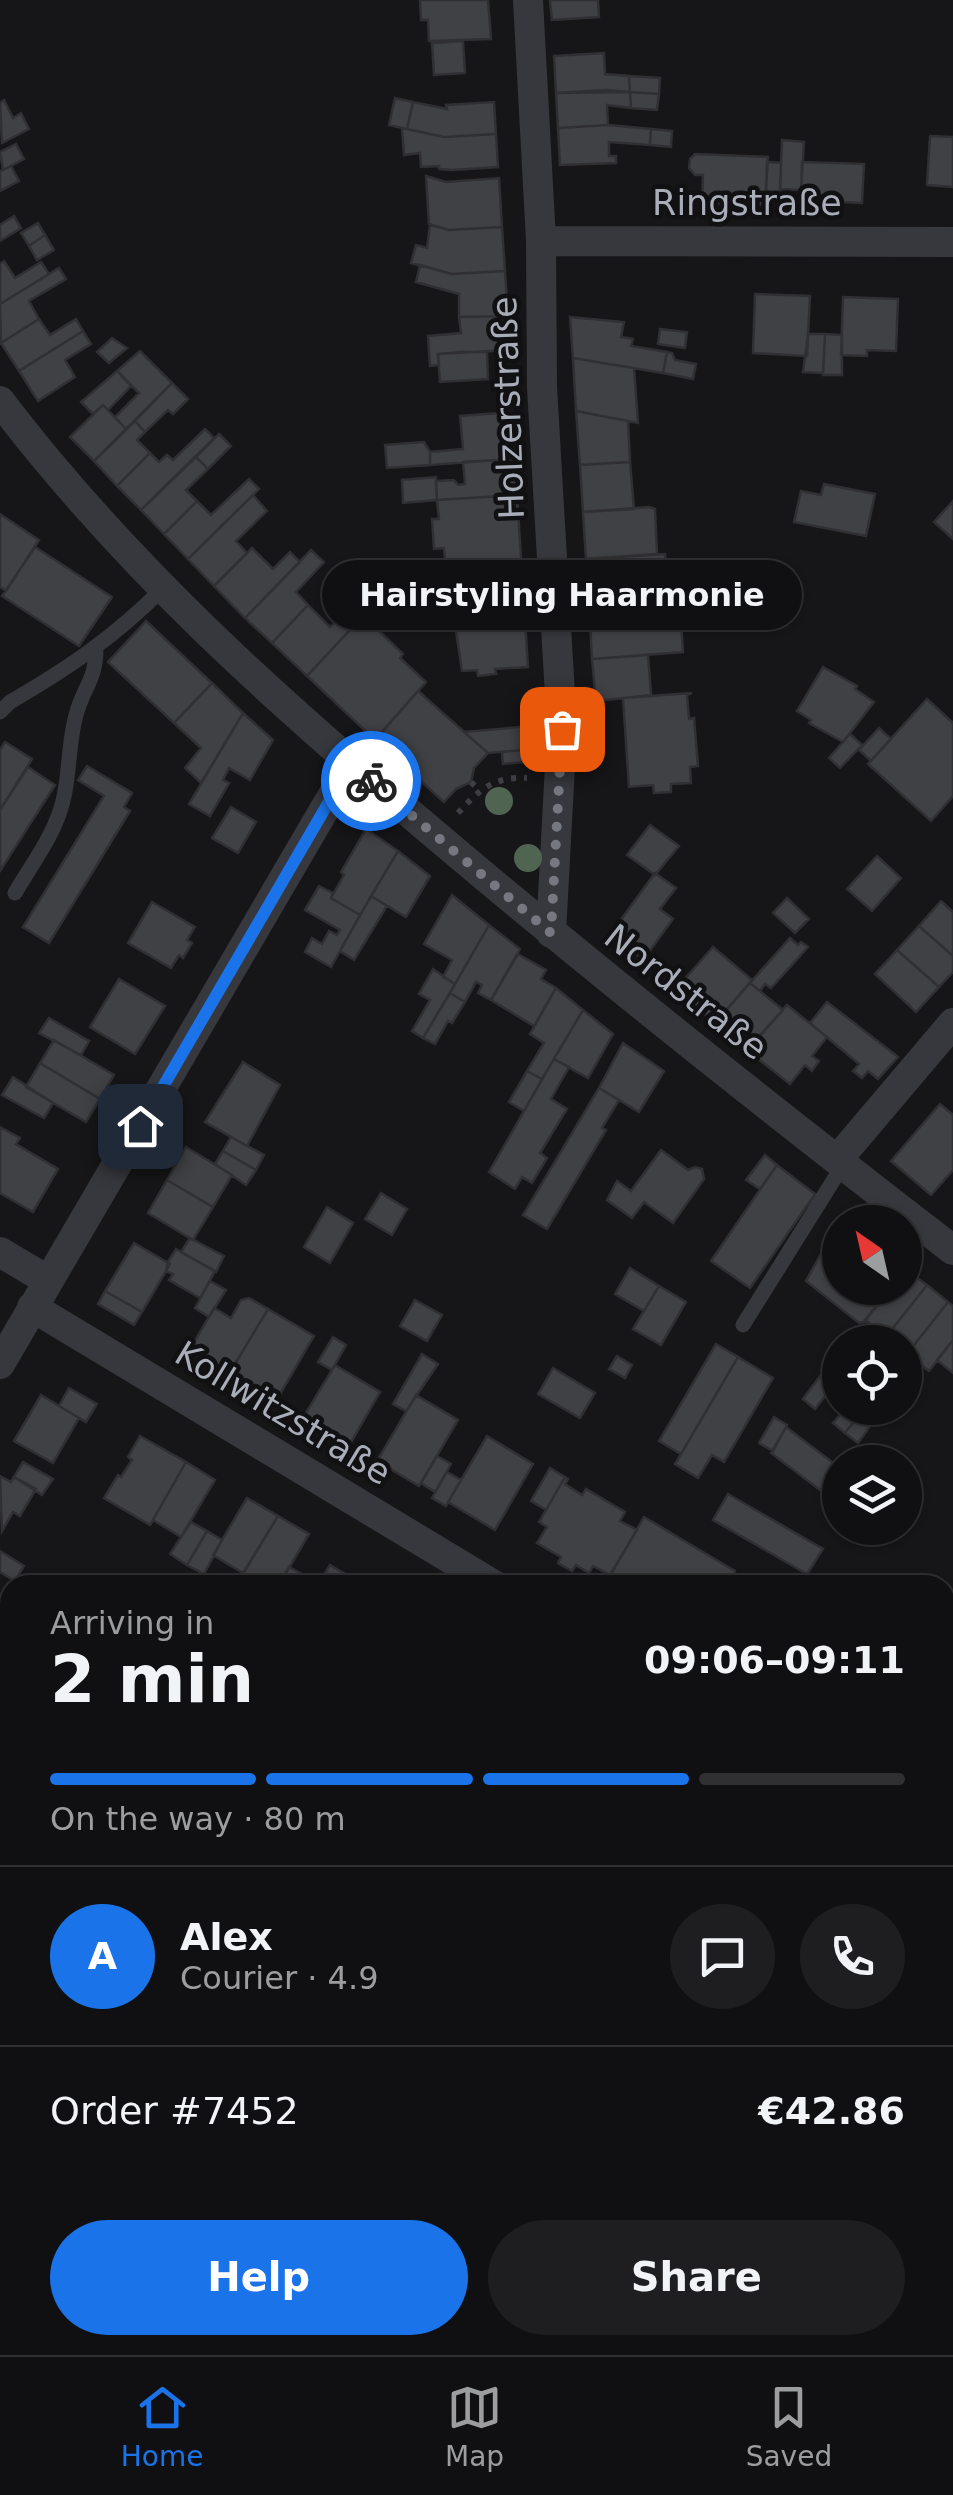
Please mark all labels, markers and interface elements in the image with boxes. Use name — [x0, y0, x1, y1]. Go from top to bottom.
street label: Ringstraße — [652, 183, 842, 223]
street label: Holzerstraße — [484, 296, 532, 520]
callout: Hairstyling Haarmonie — [322, 559, 802, 629]
text: Hairstyling Haarmonie — [359, 576, 765, 614]
pin — [520, 687, 605, 772]
icon: bag — [535, 702, 590, 757]
courier — [321, 731, 421, 831]
icon: bike — [344, 754, 399, 809]
street label: Nordstraße — [597, 916, 775, 1068]
pin — [98, 1084, 183, 1169]
icon: home — [113, 1099, 168, 1154]
north arrow — [822, 1205, 922, 1305]
map controls — [822, 1205, 922, 1545]
button: locate — [822, 1325, 922, 1425]
street label: Kollwitzstraße — [168, 1333, 398, 1493]
button: layers — [822, 1445, 922, 1545]
text: Arriving in — [50, 1604, 214, 1642]
text: 09:06–09:11 — [644, 1638, 905, 1682]
text: 2 min — [50, 1642, 254, 1717]
text: On the way · 80 m — [50, 1800, 346, 1838]
button: chat — [670, 1904, 775, 2009]
button: phone — [800, 1904, 905, 2009]
text: Alex — [180, 1915, 273, 1959]
text: A — [88, 1934, 117, 1978]
text: Courier · 4.9 — [180, 1959, 379, 1997]
text: Order #7452 — [50, 2089, 299, 2133]
text: €42.86 — [758, 2089, 905, 2133]
button: Help — [50, 2220, 468, 2335]
button: Share — [488, 2220, 905, 2335]
tab: Home — [121, 2380, 203, 2473]
tab: Map — [445, 2380, 504, 2473]
tab: Saved — [746, 2380, 832, 2473]

